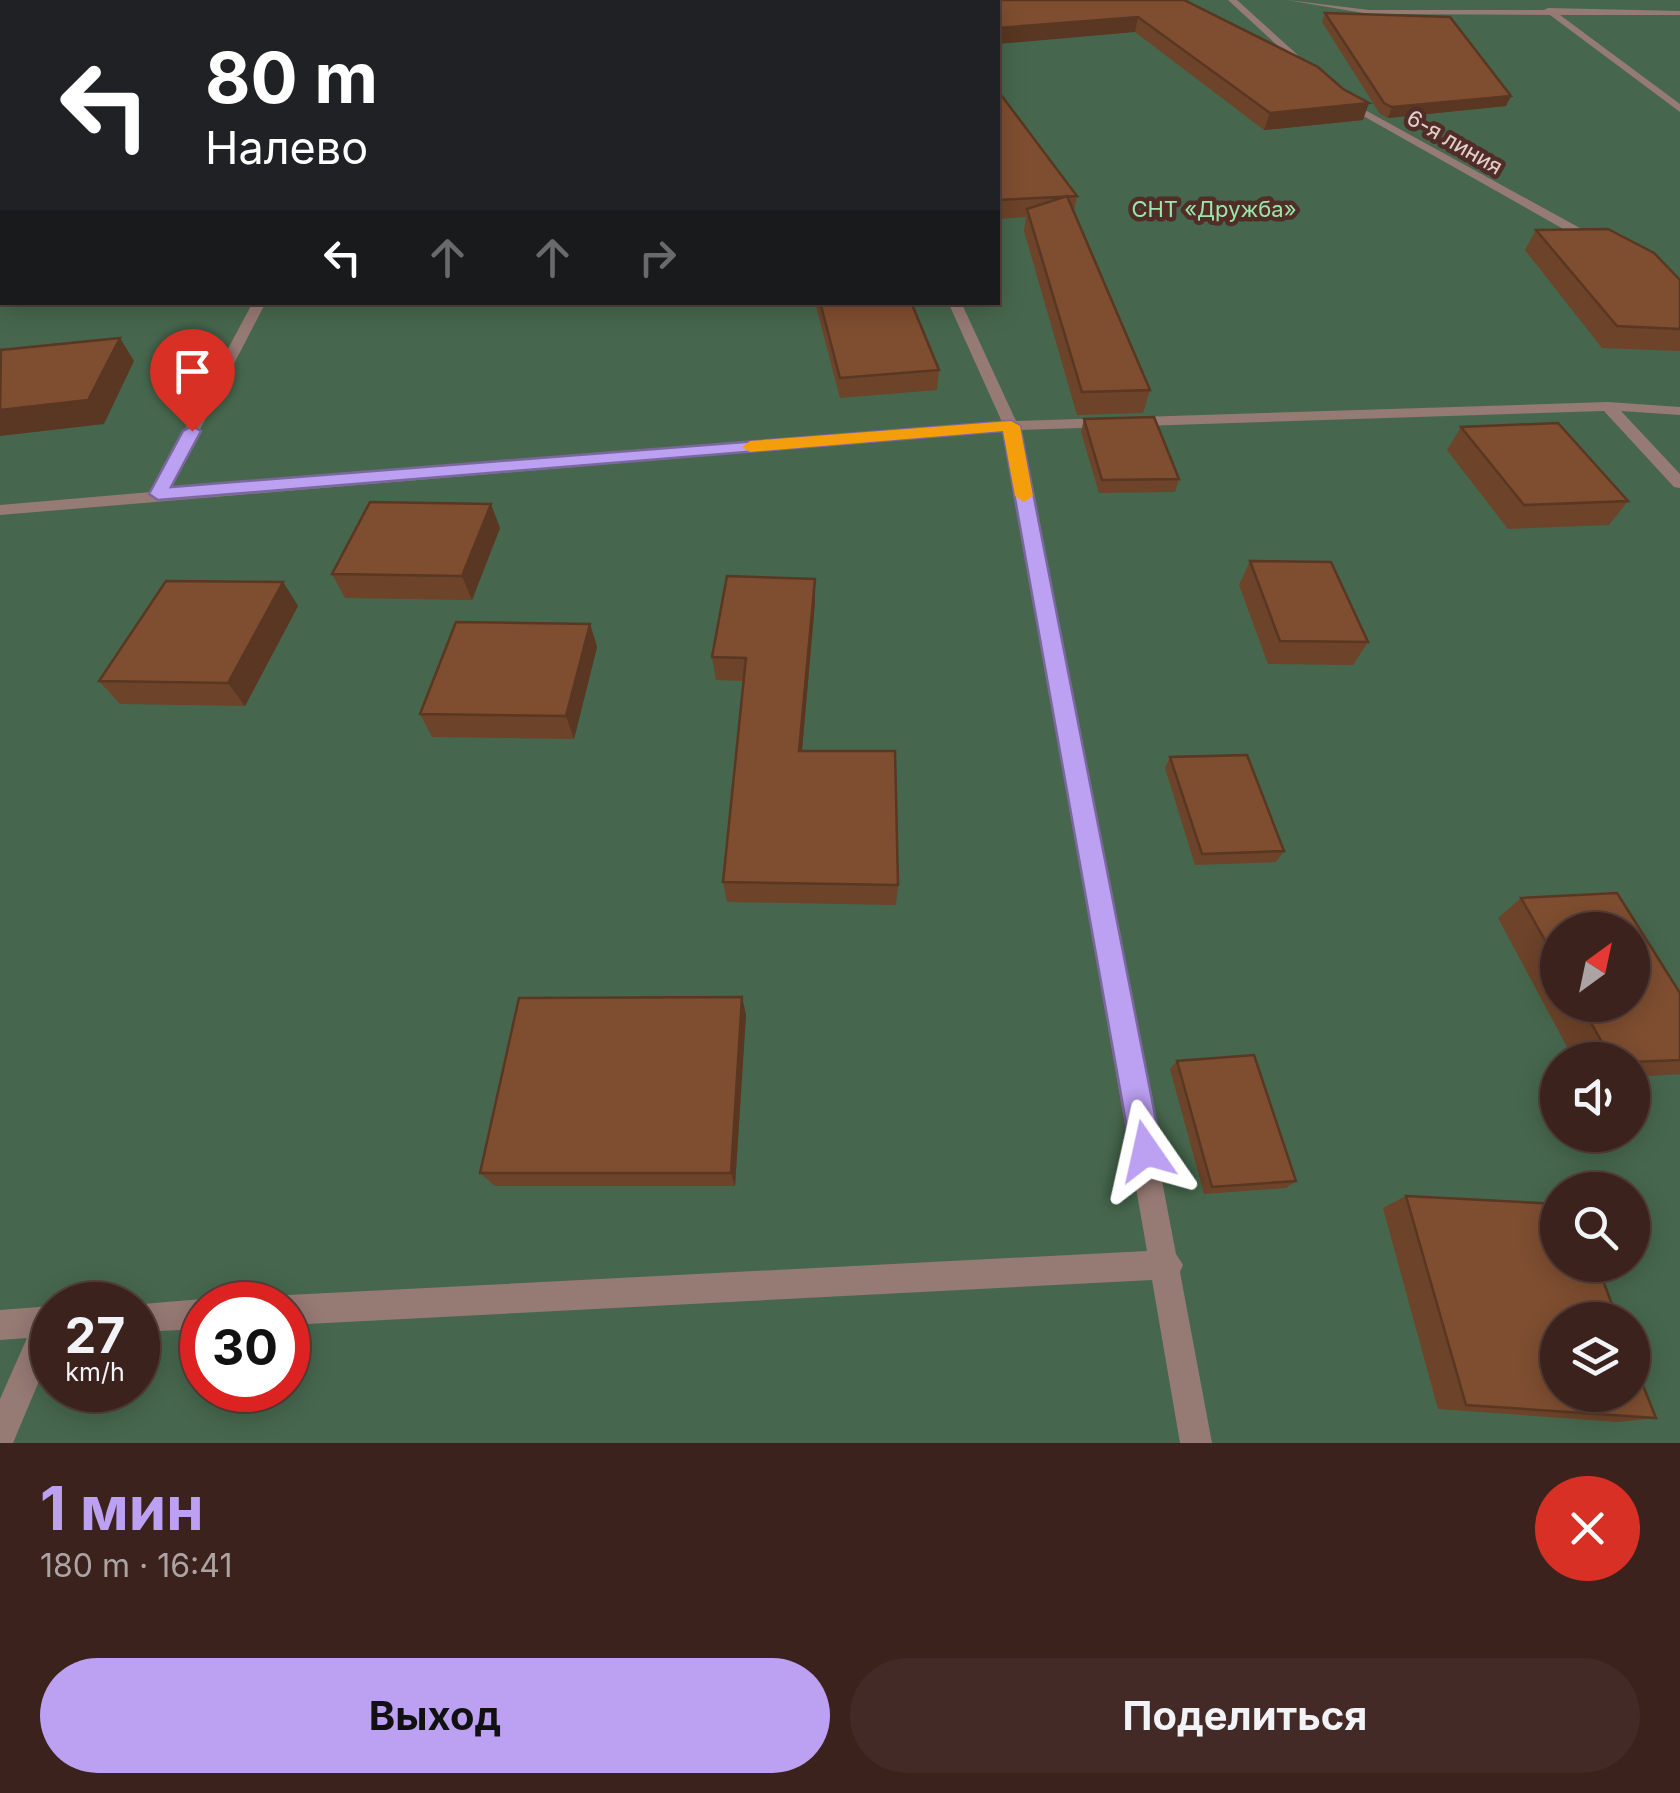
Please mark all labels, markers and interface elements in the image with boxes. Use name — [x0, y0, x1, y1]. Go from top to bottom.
text: 80 m — [205, 35, 378, 120]
icon: left — [40, 40, 170, 170]
street label: 6-я линия — [1403, 104, 1507, 180]
text: Налево — [205, 120, 368, 175]
park label: СНТ «Дружба» — [1131, 196, 1297, 222]
icon: left — [315, 230, 370, 285]
icon: ahead — [420, 230, 475, 285]
icon: ahead — [525, 230, 580, 285]
icon: right — [630, 230, 685, 285]
pin — [150, 329, 235, 432]
icon: arrive — [165, 344, 220, 399]
north arrow — [1540, 912, 1650, 1022]
map controls — [1540, 912, 1650, 1412]
button: sound — [1540, 1042, 1650, 1152]
position arrow — [1094, 1099, 1198, 1203]
button: search — [1540, 1172, 1650, 1282]
speed limit sign: 30 — [180, 1282, 310, 1412]
button: layers — [1540, 1302, 1650, 1412]
text: 27 — [65, 1305, 125, 1365]
text: km/h — [65, 1357, 125, 1387]
text: 1 мин — [40, 1472, 204, 1544]
button: close — [1535, 1476, 1640, 1581]
text: 180 m · 16:41 — [40, 1546, 232, 1585]
button: Выход — [40, 1658, 830, 1773]
button: Поделиться — [850, 1658, 1640, 1773]

